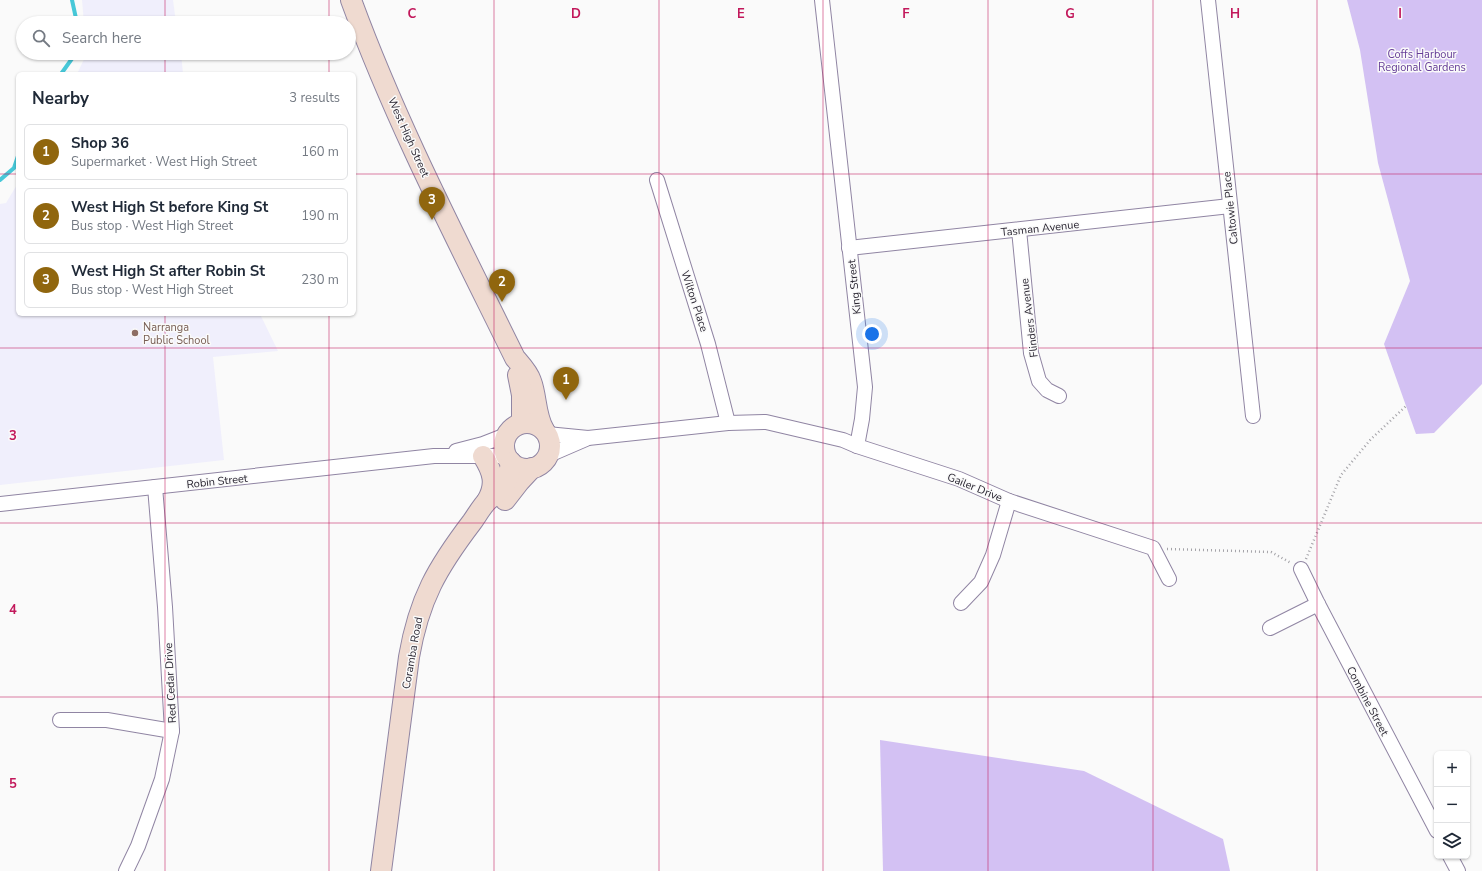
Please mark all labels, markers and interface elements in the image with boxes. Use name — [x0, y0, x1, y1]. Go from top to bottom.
text: C — [408, 5, 417, 23]
text: D — [571, 5, 581, 23]
text: E — [737, 5, 745, 23]
text: F — [902, 5, 910, 23]
text: G — [1065, 5, 1075, 23]
text: H — [1230, 5, 1240, 23]
text: I — [1398, 5, 1402, 23]
search box — [16, 16, 356, 60]
icon: search — [30, 27, 52, 49]
text: Search here — [62, 28, 142, 48]
park label: Coffs Harbour Regional Gardens — [1378, 47, 1466, 75]
text: Nearby — [32, 87, 89, 110]
text: 3 results — [289, 89, 340, 107]
street label: West High Street — [384, 95, 433, 180]
text: Shop 36 — [71, 133, 129, 153]
text: 1 — [42, 143, 50, 161]
text: 160 m — [301, 143, 339, 161]
text: Supermarket · West High Street — [71, 153, 257, 171]
street label: Caltowie Place — [1219, 171, 1242, 245]
pin: 3 — [419, 187, 445, 220]
text: West High St before King St — [71, 197, 268, 217]
text: 2 — [42, 207, 50, 225]
text: 190 m — [301, 207, 339, 225]
text: Bus stop · West High Street — [71, 217, 233, 235]
street label: Tasman Avenue — [1000, 217, 1080, 240]
street label: King Street — [844, 259, 865, 315]
text: West High St after Robin St — [71, 261, 265, 281]
pin: 2 — [489, 269, 515, 302]
street label: Wilton Place — [678, 269, 712, 334]
text: 3 — [42, 271, 50, 289]
text: 230 m — [301, 271, 339, 289]
street label: Flinders Avenue — [1017, 277, 1042, 358]
text: Bus stop · West High Street — [71, 281, 233, 299]
place label: Narranga Public School — [143, 320, 211, 348]
your location — [862, 324, 882, 344]
marker: Narranga Public School — [130, 328, 140, 338]
pin: 1 — [553, 367, 579, 400]
text: 3 — [9, 427, 17, 445]
street label: Gailer Drive — [945, 470, 1005, 505]
street label: Robin Street — [186, 471, 249, 492]
text: 4 — [9, 601, 17, 619]
street label: Coramba Road — [399, 616, 426, 690]
street label: Red Cedar Drive — [161, 642, 180, 723]
street label: Combine Street — [1343, 664, 1392, 739]
map controls — [1434, 751, 1470, 859]
button: + — [1434, 751, 1470, 787]
text: 5 — [9, 775, 17, 793]
button: − — [1434, 787, 1470, 823]
button: layers — [1434, 823, 1470, 859]

